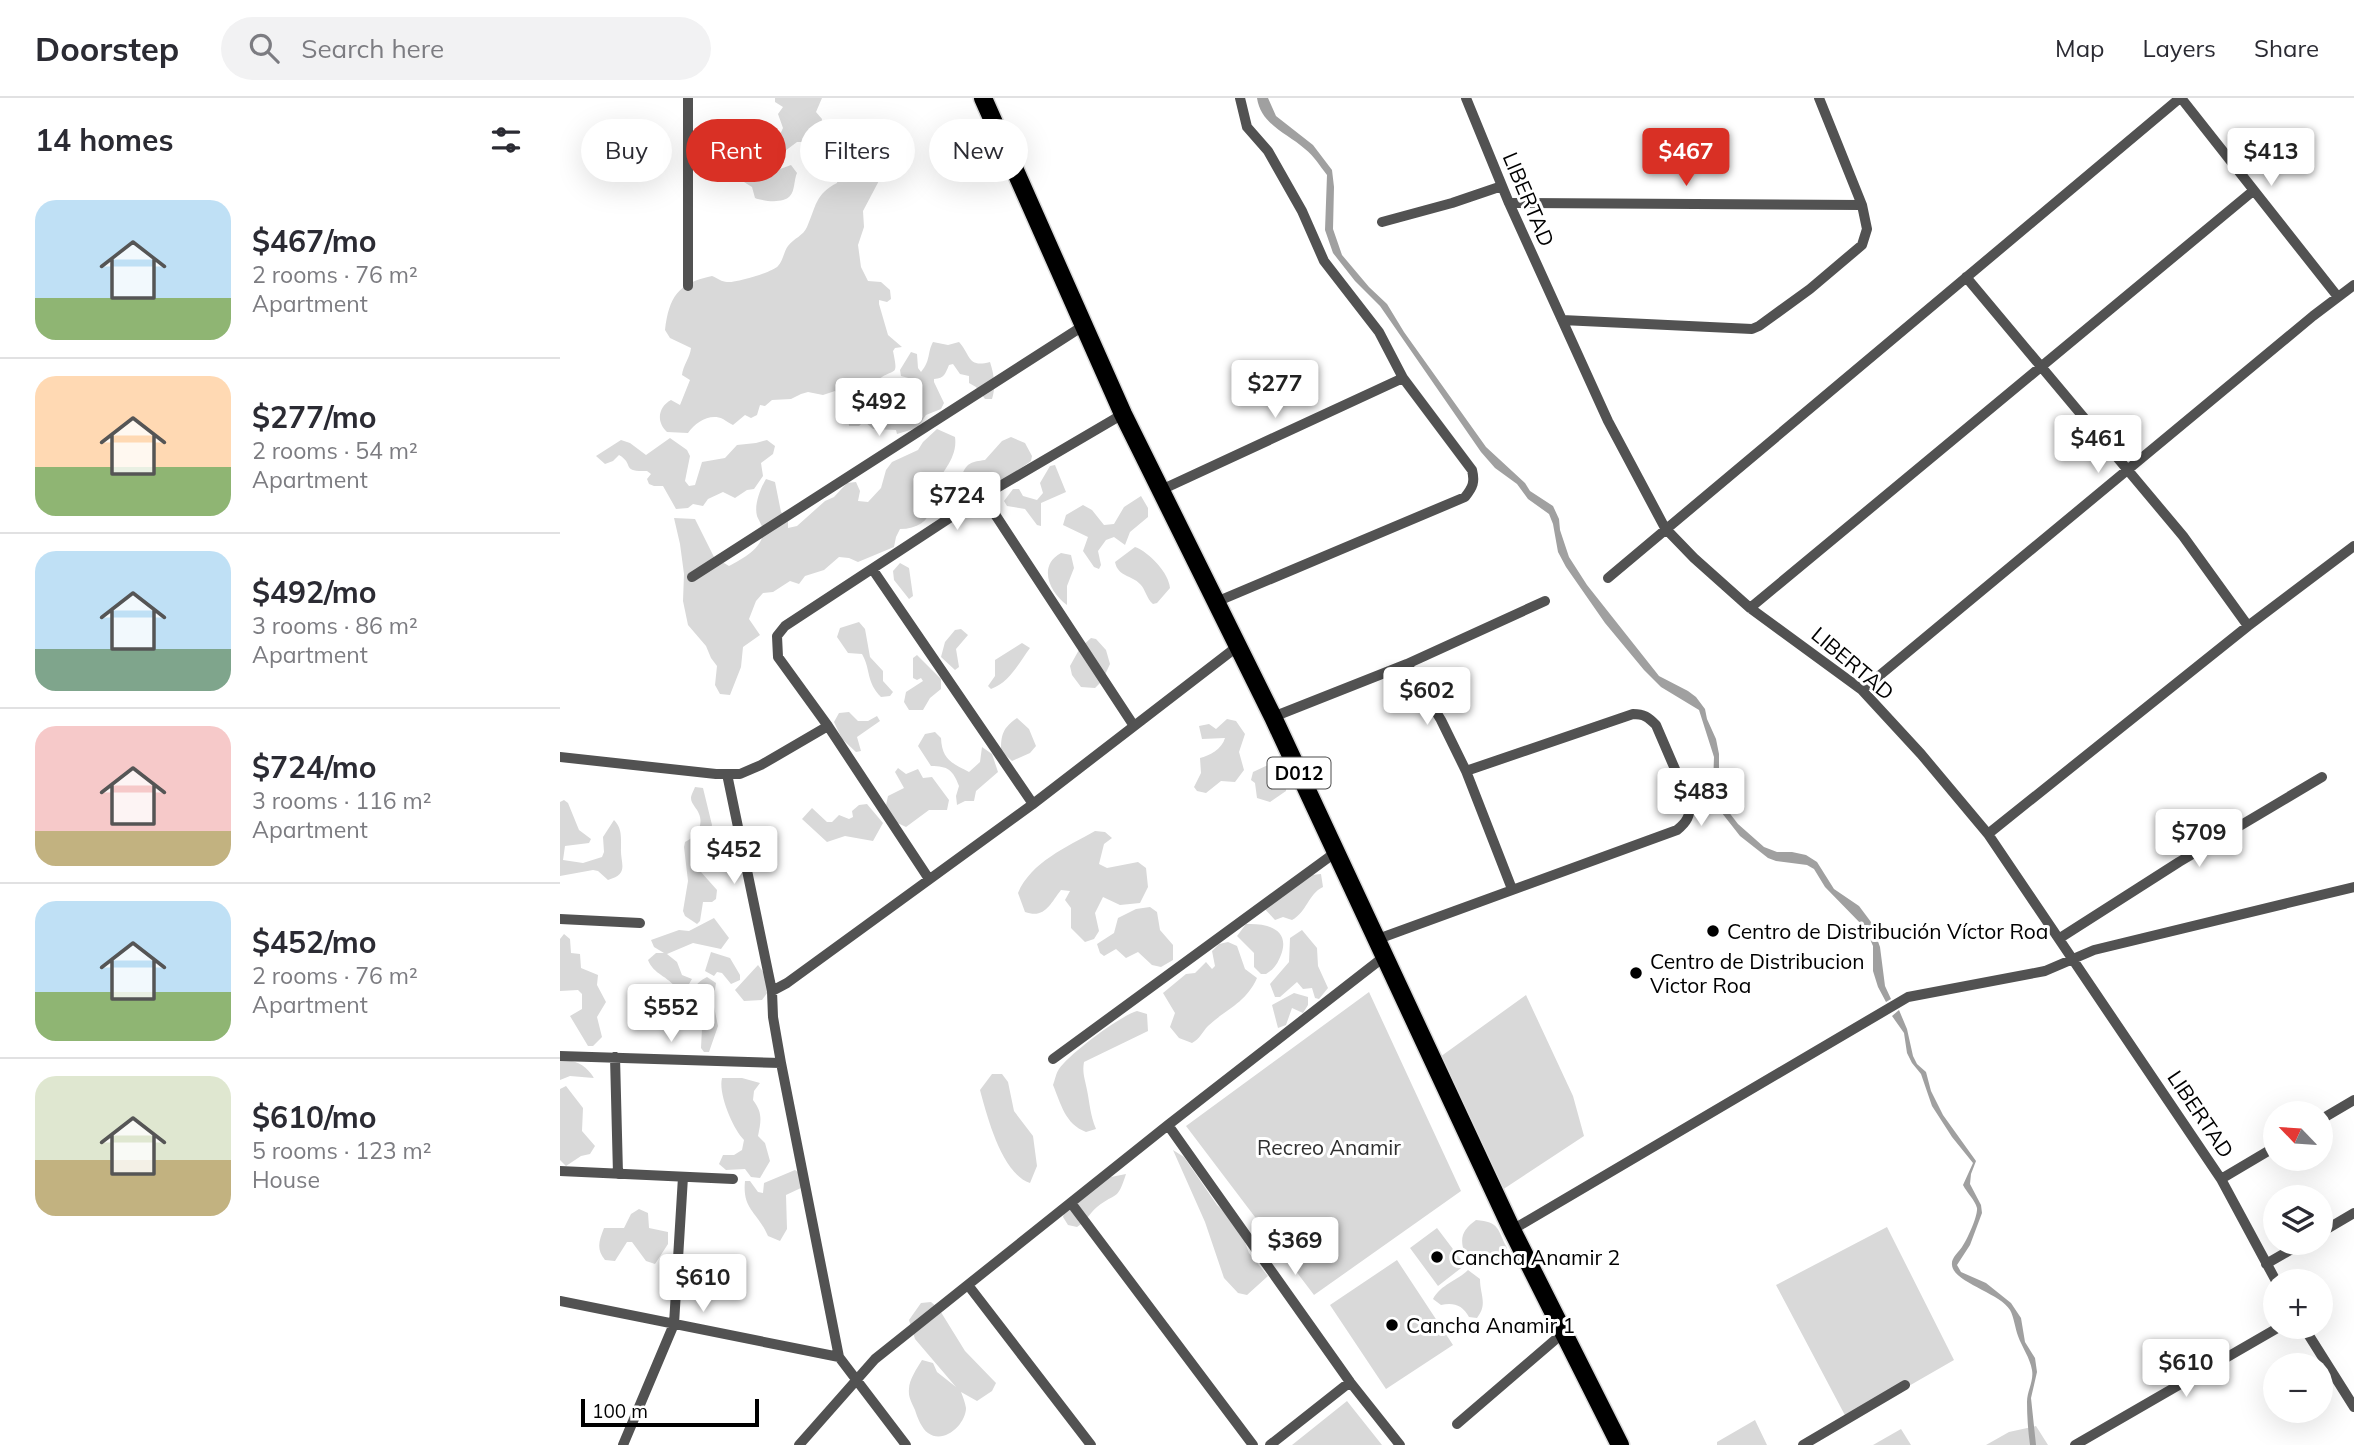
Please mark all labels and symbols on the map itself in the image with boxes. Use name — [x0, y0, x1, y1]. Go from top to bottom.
pin: $467 — [1645, 129, 1727, 188]
pin: $413 — [2230, 129, 2312, 188]
street label: LIBERTAD — [1498, 148, 1560, 250]
pin: $277 — [1234, 360, 1316, 420]
pin: $492 — [838, 378, 920, 438]
pin: $461 — [2057, 416, 2139, 475]
pin: $724 — [916, 472, 998, 532]
street label: LIBERTAD — [1806, 621, 1900, 705]
pin: $602 — [1386, 668, 1468, 727]
road number: D012 — [1268, 758, 1330, 788]
pin: $483 — [1660, 768, 1742, 828]
pin: $709 — [2158, 810, 2240, 869]
pin: $452 — [693, 826, 775, 886]
place label: Centro de Distribución Víctor Roa — [1727, 918, 2048, 944]
marker: Centro de Distribución Víctor Roa — [1705, 923, 1721, 939]
place label: Centro de Distribucion Victor Roa — [1650, 948, 1865, 998]
marker: Centro de Distribucion Victor Roa — [1628, 965, 1644, 981]
pin: $552 — [630, 984, 712, 1044]
street label: LIBERTAD — [2162, 1065, 2240, 1163]
north arrow — [2263, 1101, 2333, 1171]
park label: Recreo Anamir — [1257, 1134, 1401, 1160]
pin: $369 — [1254, 1218, 1336, 1277]
place label: Cancha Anamir 2 — [1451, 1244, 1620, 1270]
marker: Cancha Anamir 2 — [1429, 1249, 1445, 1265]
pin: $610 — [662, 1254, 744, 1314]
place label: Cancha Anamir 1 — [1406, 1312, 1575, 1338]
marker: Cancha Anamir 1 — [1384, 1317, 1400, 1333]
pin: $610 — [2145, 1340, 2227, 1399]
scale bar — [581, 1396, 760, 1428]

